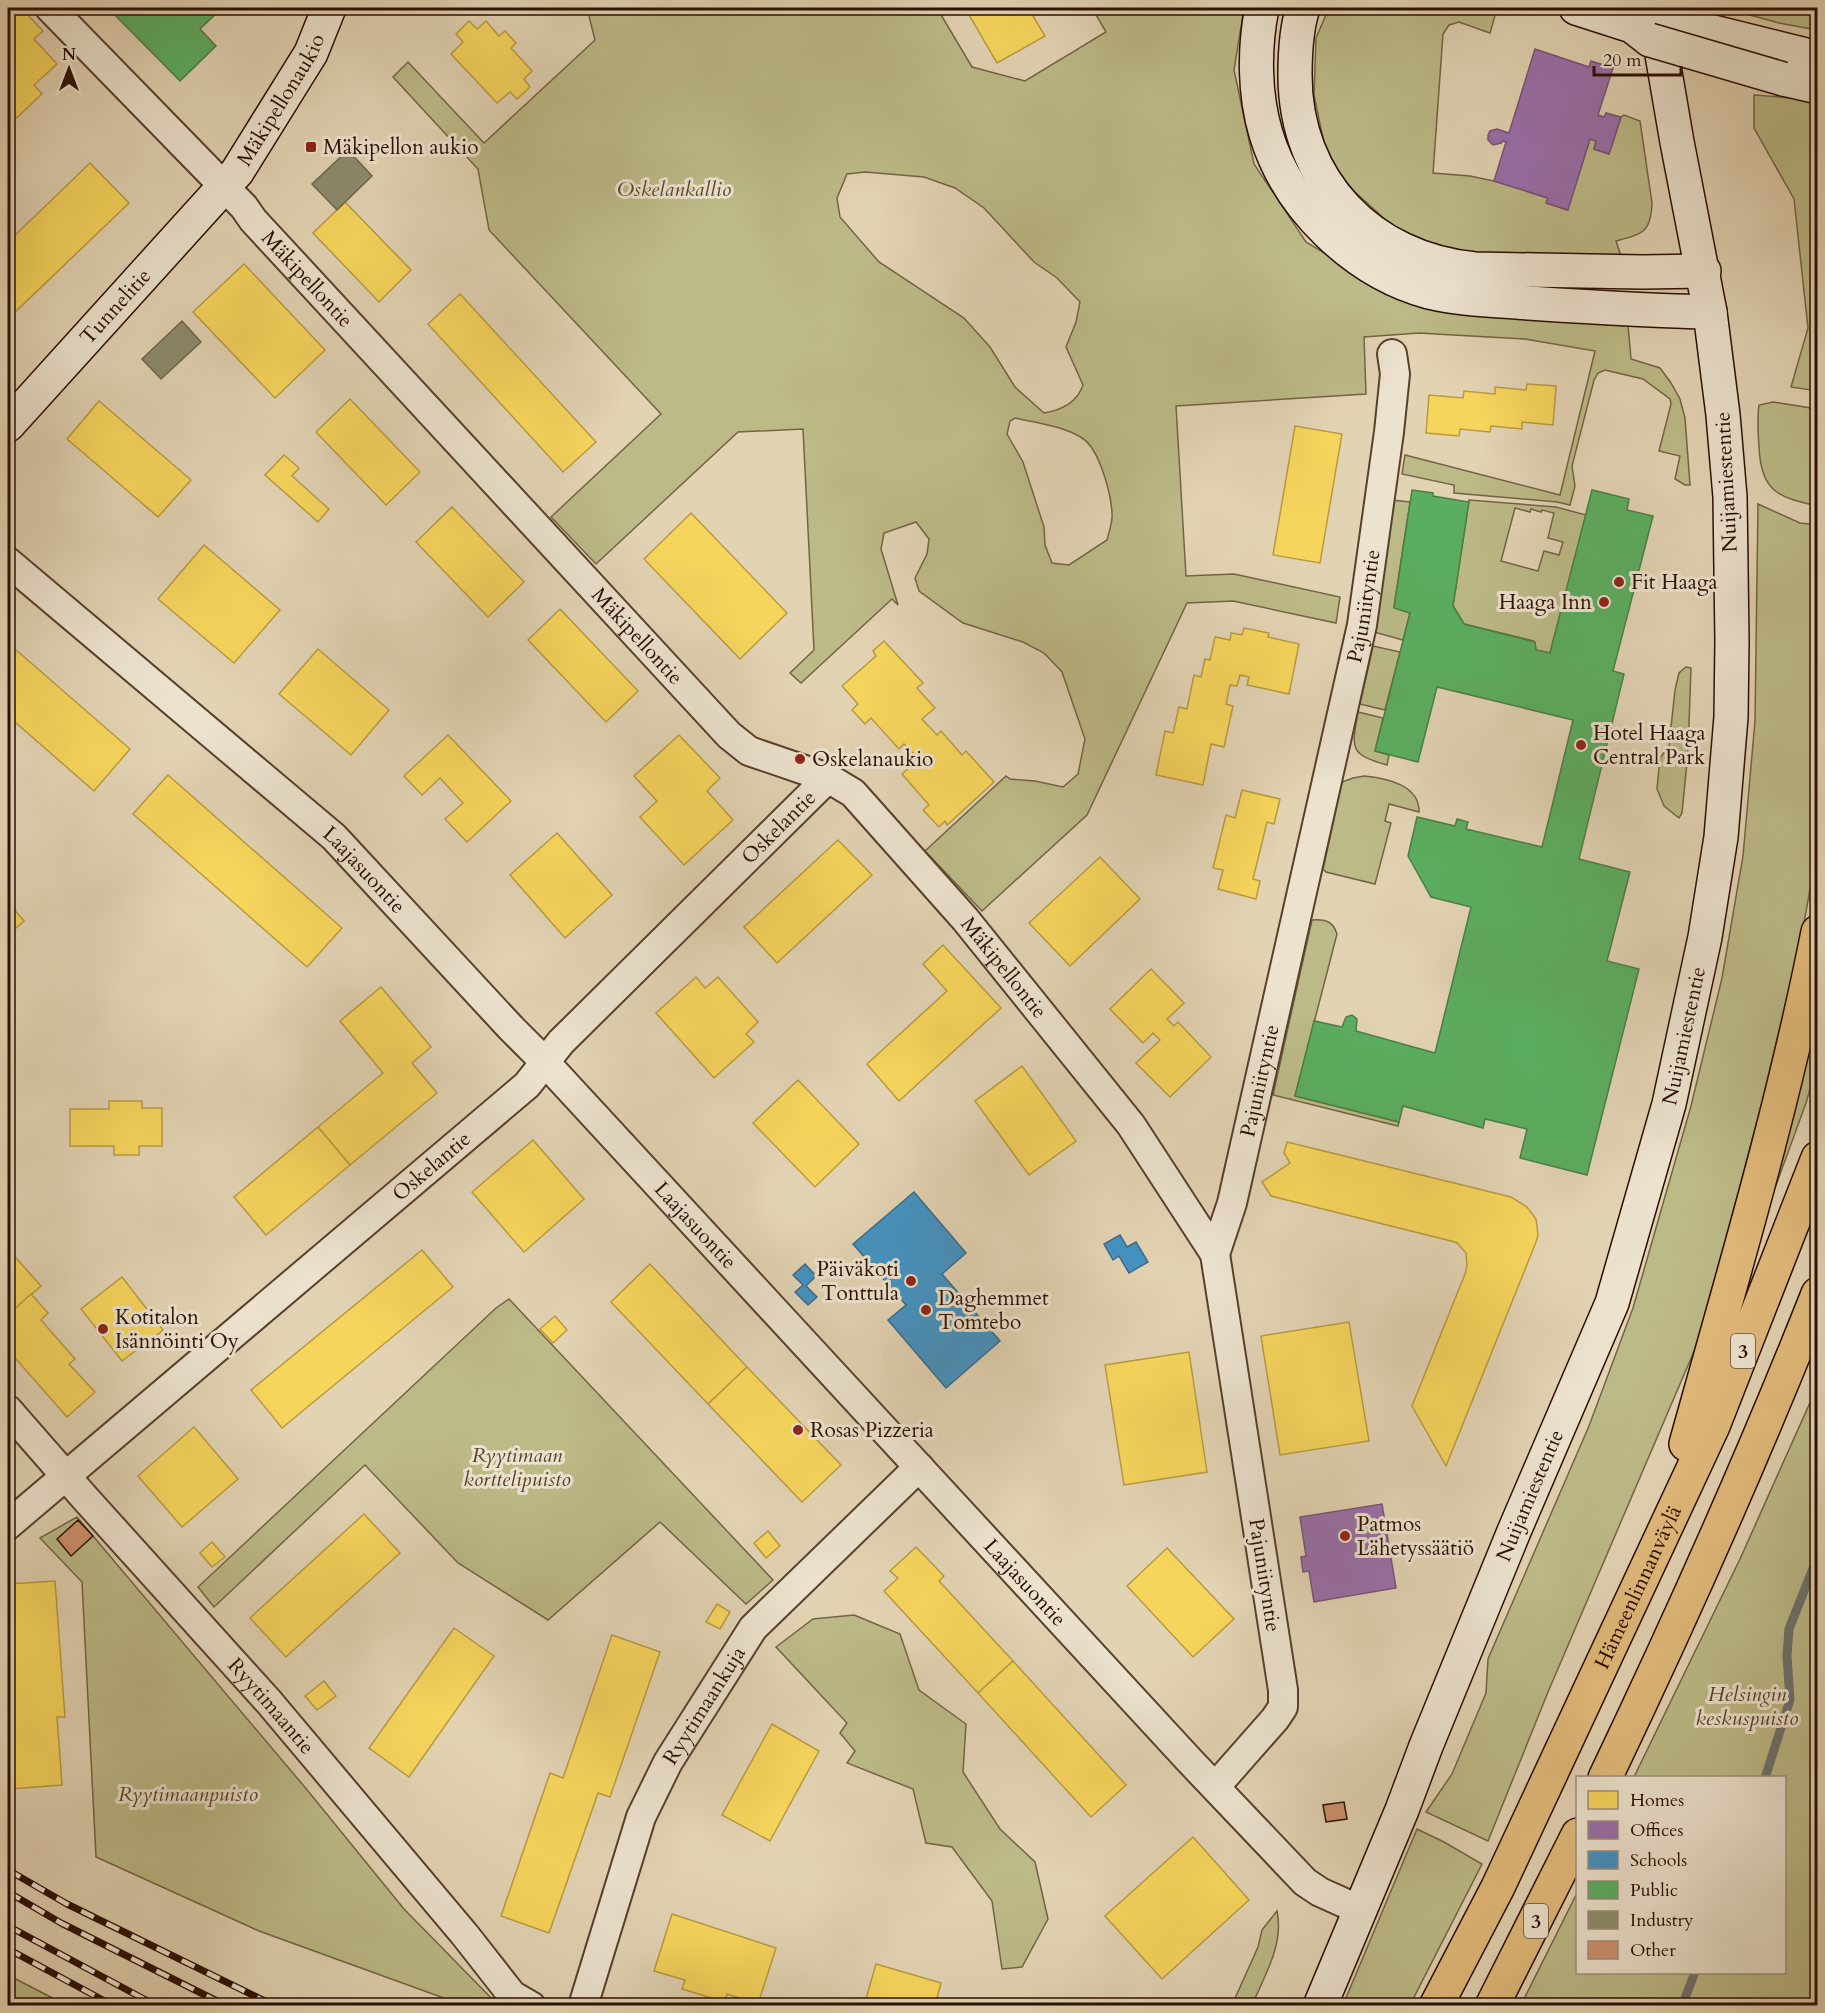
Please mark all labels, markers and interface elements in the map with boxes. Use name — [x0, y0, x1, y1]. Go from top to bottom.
street label: Mäkipellonaukio — [230, 30, 332, 172]
north arrow — [39, 39, 99, 99]
scale bar — [1594, 39, 1681, 77]
text: N — [62, 44, 76, 66]
text: 20 m — [1603, 48, 1642, 73]
place label: Mäkipellon aukio — [323, 133, 479, 162]
marker: Mäkipellon aukio — [304, 140, 318, 154]
park label: Oskelankallio — [617, 175, 731, 204]
street label: Mäkipellontie — [255, 224, 360, 334]
street label: Tunnelitie — [74, 262, 158, 351]
street label: Nuijamiestentie — [1708, 411, 1745, 553]
street label: Pajuniityntie — [1340, 548, 1387, 666]
place label: Fit Haaga — [1631, 568, 1718, 597]
marker: Fit Haaga — [1612, 575, 1626, 589]
street label: Mäkipellontie — [585, 581, 689, 691]
place label: Haaga Inn — [1499, 588, 1592, 617]
marker: Haaga Inn — [1597, 595, 1611, 609]
place label: Hotel Haaga Central Park — [1593, 719, 1706, 772]
marker: Hotel Haaga Central Park — [1574, 738, 1588, 752]
place label: Oskelanaukio — [812, 745, 933, 774]
marker: Oskelanaukio — [793, 752, 807, 766]
street label: Oskelantie — [735, 784, 823, 871]
street label: Laajasuontie — [316, 820, 412, 920]
street label: Mäkipellontie — [954, 911, 1053, 1025]
street label: Nuijamiestentie — [1655, 964, 1713, 1108]
street label: Pajuniityntie — [1233, 1022, 1287, 1140]
street label: Oskelantie — [386, 1125, 477, 1208]
street label: Laajasuontie — [647, 1175, 743, 1276]
place label: Päiväkoti Tonttula — [816, 1255, 899, 1308]
marker: Päiväkoti Tonttula — [904, 1274, 918, 1288]
place label: Daghemmet Tomtebo — [938, 1284, 1049, 1337]
place label: Kotitalon Isännöinti Oy — [115, 1303, 239, 1356]
marker: Daghemmet Tomtebo — [919, 1303, 933, 1317]
marker: Kotitalon Isännöinti Oy — [96, 1322, 110, 1336]
road number: 3 — [1731, 1334, 1755, 1368]
place label: Rosas Pizzeria — [810, 1416, 934, 1445]
marker: Rosas Pizzeria — [791, 1423, 805, 1437]
street label: Nuijamiestentie — [1489, 1425, 1571, 1566]
park label: Ryytimaan korttelipuisto — [463, 1441, 571, 1494]
street label: Hämeenlinnanväylä — [1588, 1501, 1689, 1674]
place label: Patmos Lähetyssäätiö — [1357, 1510, 1474, 1563]
street label: Pajuniityntie — [1241, 1516, 1288, 1634]
marker: Patmos Lähetyssäätiö — [1338, 1529, 1352, 1543]
street label: Laajasuontie — [977, 1532, 1073, 1633]
street label: Ryytimaankuja — [656, 1641, 753, 1770]
street label: Ryytimaantie — [221, 1652, 321, 1761]
park label: Helsingin keskuspuisto — [1695, 1680, 1799, 1733]
legend — [1576, 1776, 1786, 1974]
park label: Ryytimaanpuisto — [118, 1780, 258, 1809]
text: Homes — [1630, 1788, 1684, 1813]
text: Offices — [1630, 1818, 1684, 1843]
text: Schools — [1630, 1848, 1687, 1873]
text: Public — [1630, 1878, 1678, 1903]
road number: 3 — [1524, 1904, 1548, 1938]
text: Industry — [1630, 1908, 1694, 1933]
text: Other — [1630, 1938, 1676, 1963]

